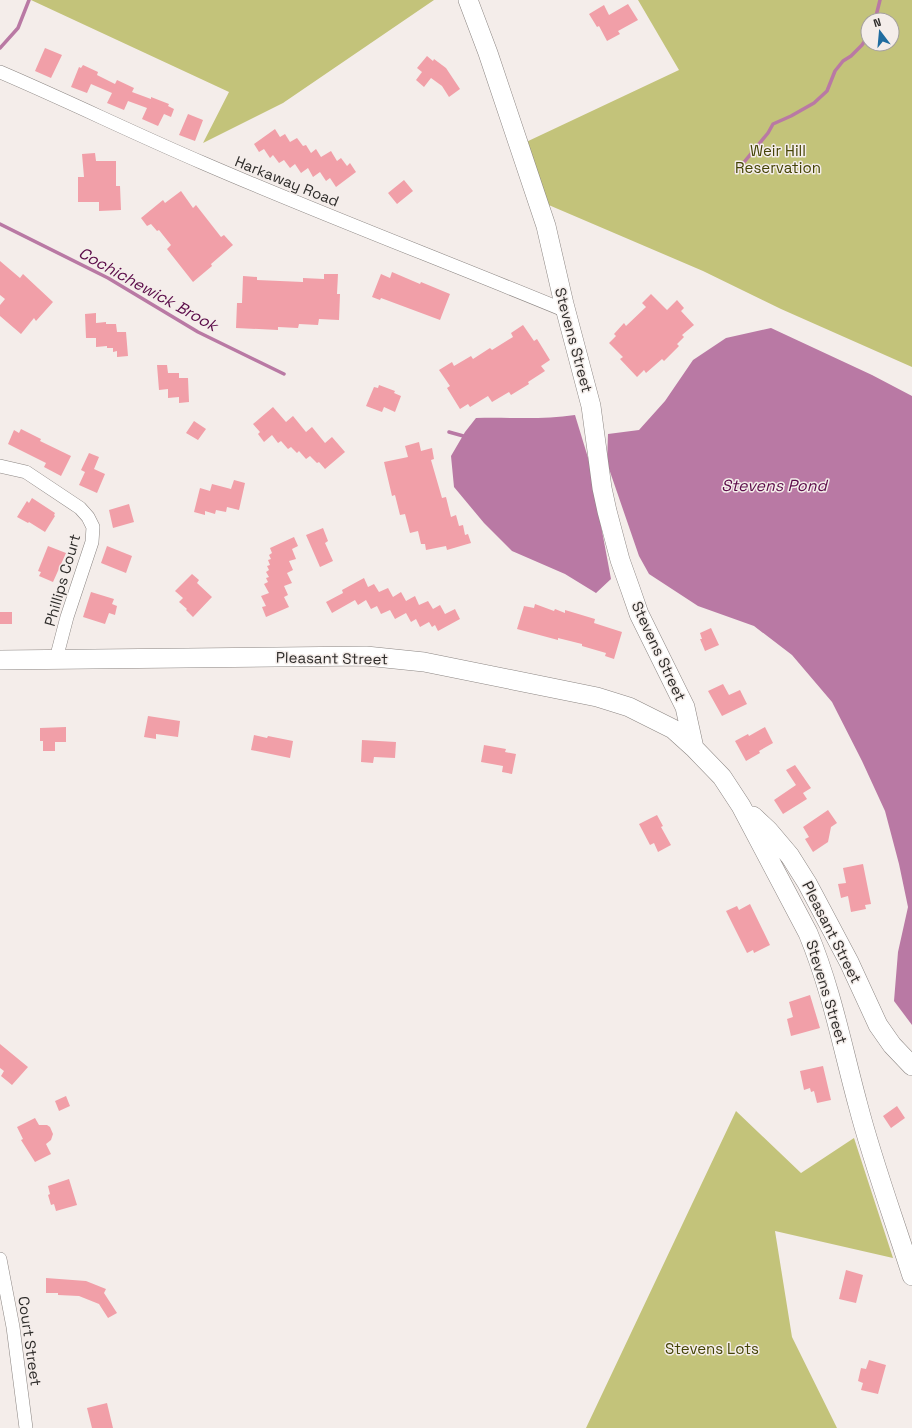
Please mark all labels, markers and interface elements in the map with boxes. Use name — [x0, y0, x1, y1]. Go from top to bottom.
north arrow — [860, 12, 900, 52]
text: N — [872, 15, 883, 30]
park label: Weir Hill Reservation — [735, 141, 821, 177]
street label: Harkaway Road — [232, 151, 342, 211]
water label: Cochichewick Brook — [75, 242, 223, 337]
street label: Stevens Street — [551, 285, 597, 395]
water label: Stevens Pond — [721, 475, 828, 496]
street label: Phillips Court — [40, 532, 84, 628]
street label: Stevens Street — [628, 598, 690, 704]
street label: Pleasant Street — [276, 648, 388, 668]
street label: Pleasant Street — [798, 878, 866, 986]
street label: Stevens Street — [802, 938, 852, 1046]
street label: Court Street — [14, 1295, 46, 1387]
park label: Stevens Lots — [665, 1339, 759, 1358]

